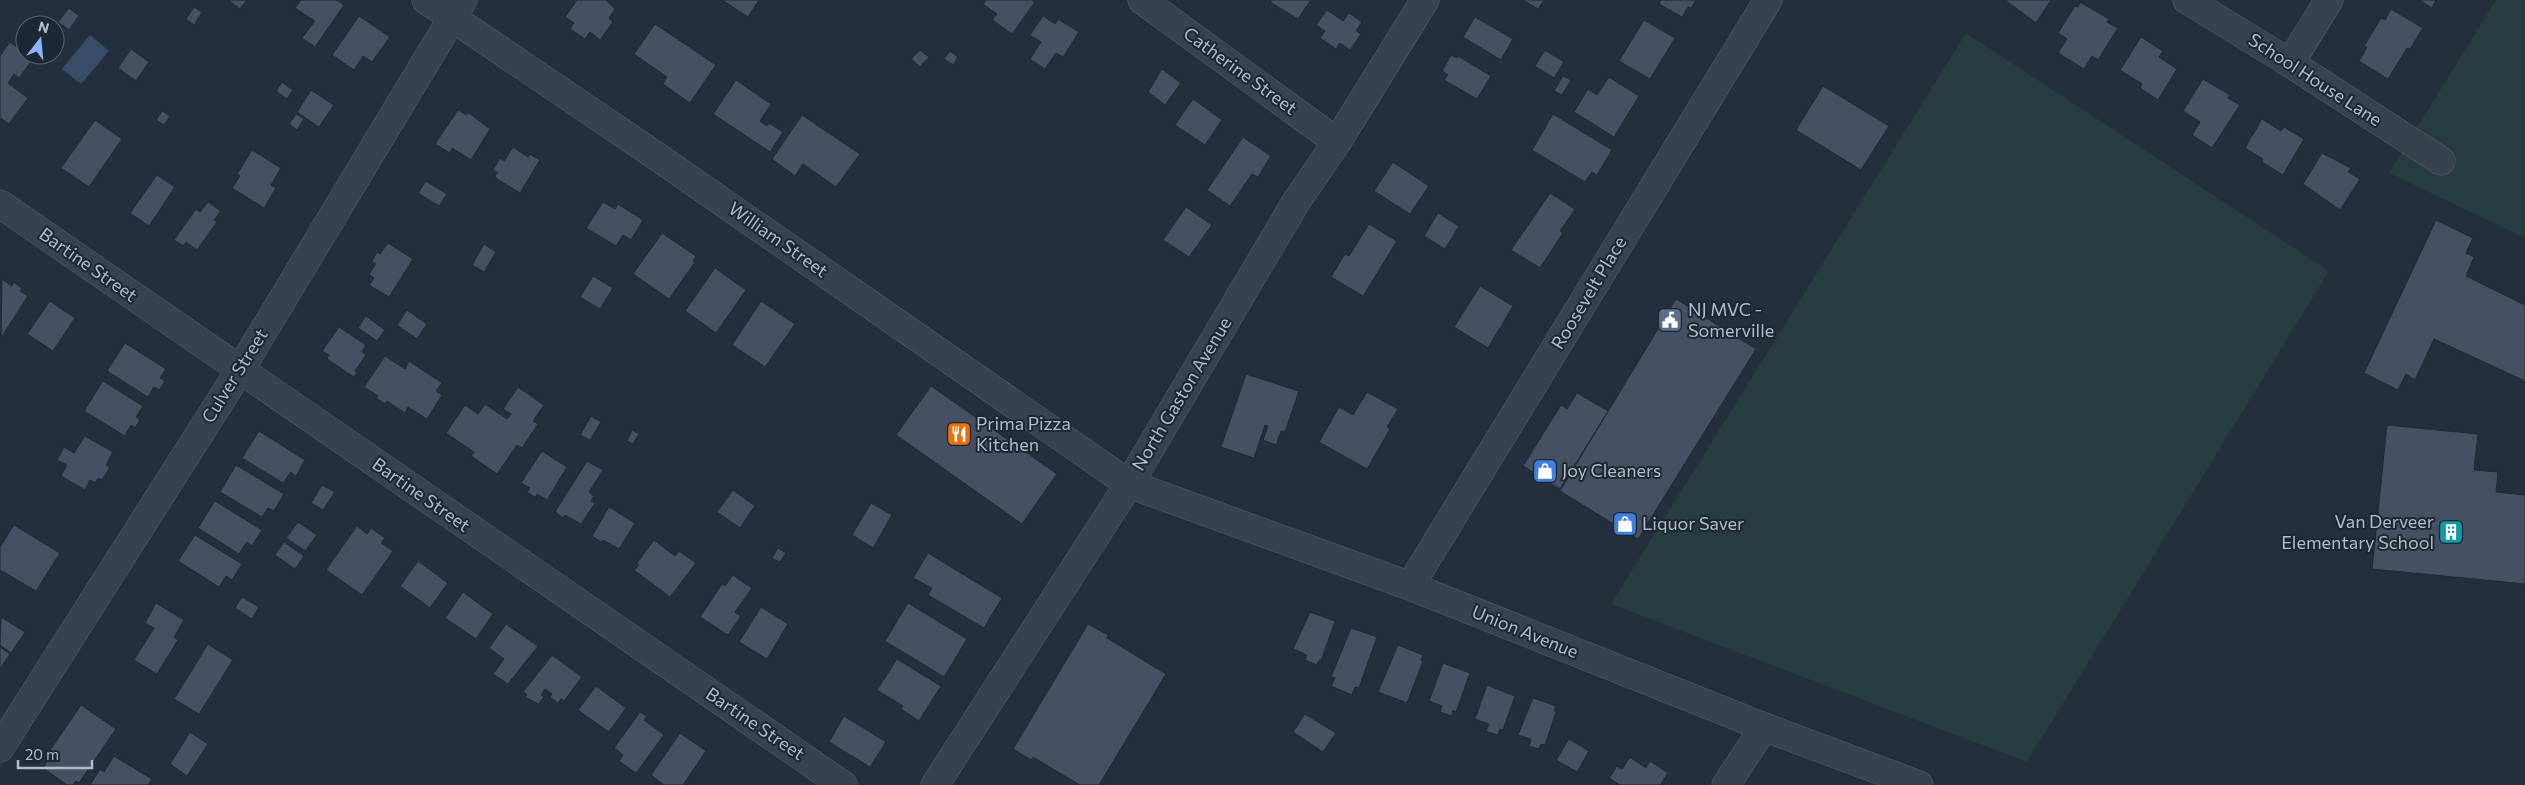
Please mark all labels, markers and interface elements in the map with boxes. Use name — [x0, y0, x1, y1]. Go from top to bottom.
north arrow — [15, 15, 65, 65]
text: N — [36, 17, 51, 37]
street label: Catherine Street — [1180, 22, 1302, 119]
street label: School House Lane — [2245, 28, 2386, 130]
street label: William Street — [725, 197, 832, 282]
street label: Bartine Street — [35, 222, 142, 306]
street label: Roosevelt Place — [1546, 232, 1630, 353]
place label: NJ MVC - Somerville — [1688, 298, 1774, 341]
public building icon: NJ MVC - Somerville — [1657, 307, 1683, 333]
street label: North Gaston Avenue — [1127, 313, 1236, 474]
street label: Culver Street — [197, 324, 272, 427]
place label: Prima Pizza Kitchen — [976, 412, 1071, 455]
restaurant icon: Prima Pizza Kitchen — [946, 421, 972, 447]
street label: Bartine Street — [368, 452, 475, 536]
shop icon: Joy Cleaners — [1532, 458, 1558, 484]
place label: Joy Cleaners — [1562, 459, 1661, 481]
place label: Van Derveer Elementary School — [2281, 510, 2434, 553]
shop icon: Liquor Saver — [1612, 511, 1638, 537]
place label: Liquor Saver — [1642, 512, 1744, 534]
building icon: Van Derveer Elementary School — [2438, 519, 2464, 545]
street label: Union Avenue — [1469, 600, 1582, 662]
street label: Bartine Street — [702, 682, 809, 764]
scale bar — [18, 738, 91, 770]
text: 20 m — [25, 745, 59, 763]

